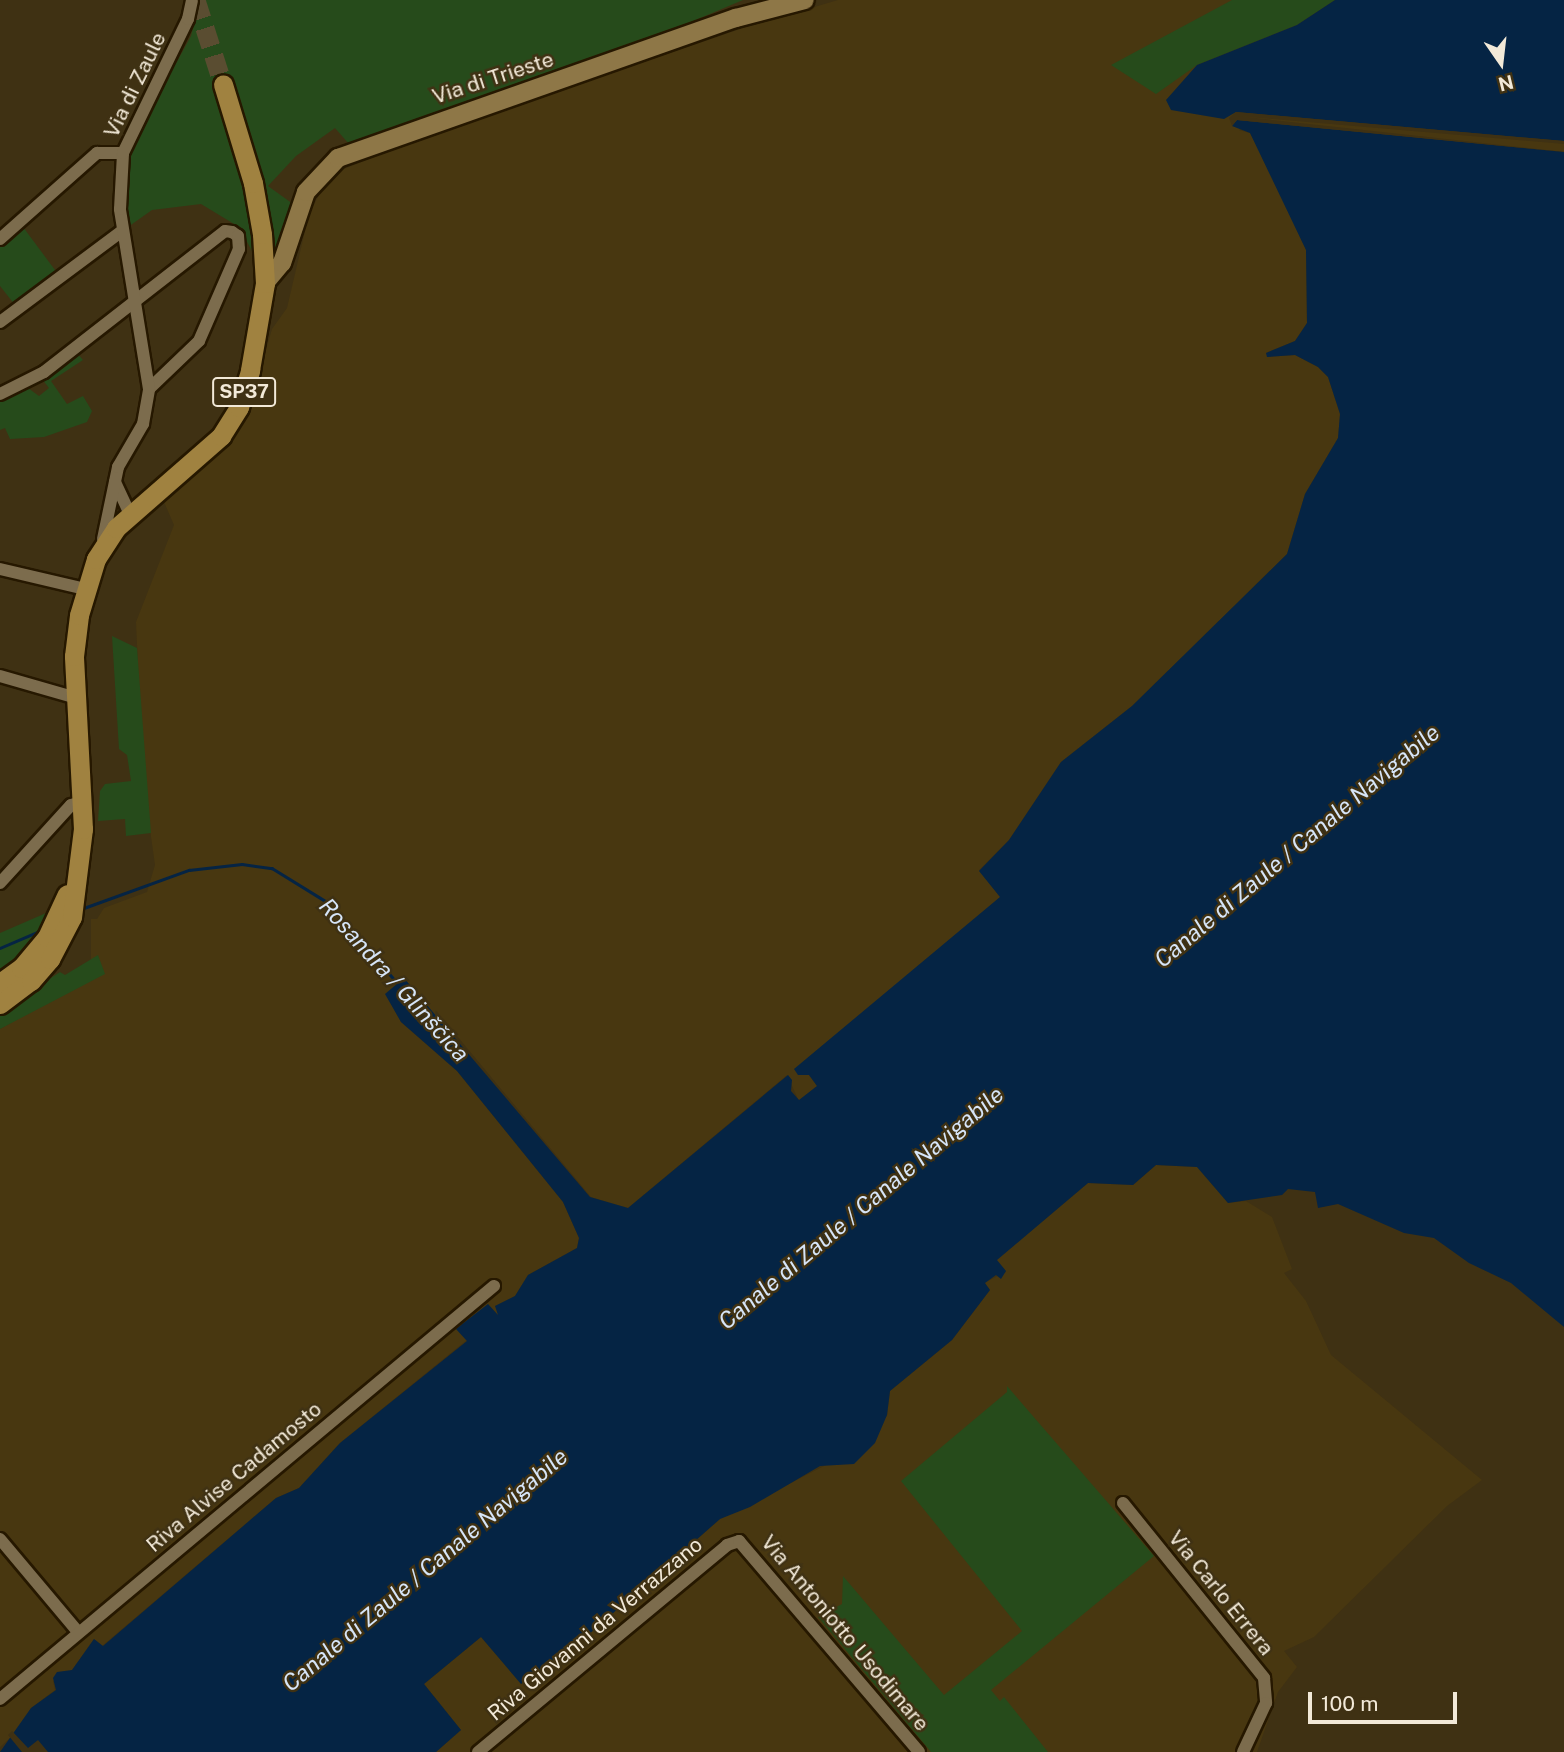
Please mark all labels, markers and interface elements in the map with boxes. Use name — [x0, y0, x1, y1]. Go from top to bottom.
street label: Via di Zaule — [99, 28, 171, 142]
north arrow — [1466, 28, 1536, 98]
street label: Via di Trieste — [429, 47, 557, 109]
text: N — [1496, 71, 1516, 96]
road number: SP37 — [211, 376, 277, 408]
water label: Canale di Zaule / Canale Navigabile — [1149, 718, 1445, 974]
water label: Rosandra / Glinščica — [313, 893, 475, 1067]
water label: Canale di Zaule / Canale Navigabile — [713, 1080, 1009, 1336]
street label: Riva Alvise Cadamosto — [141, 1396, 327, 1558]
water label: Canale di Zaule / Canale Navigabile — [277, 1442, 573, 1698]
street label: Via Carlo Errera — [1163, 1525, 1279, 1661]
street label: Via Antoniotto Usodimare — [756, 1530, 934, 1736]
street label: Riva Giovanni da Verrazzano — [482, 1532, 708, 1726]
scale bar — [1312, 1678, 1461, 1722]
text: 100 m — [1321, 1691, 1378, 1716]

